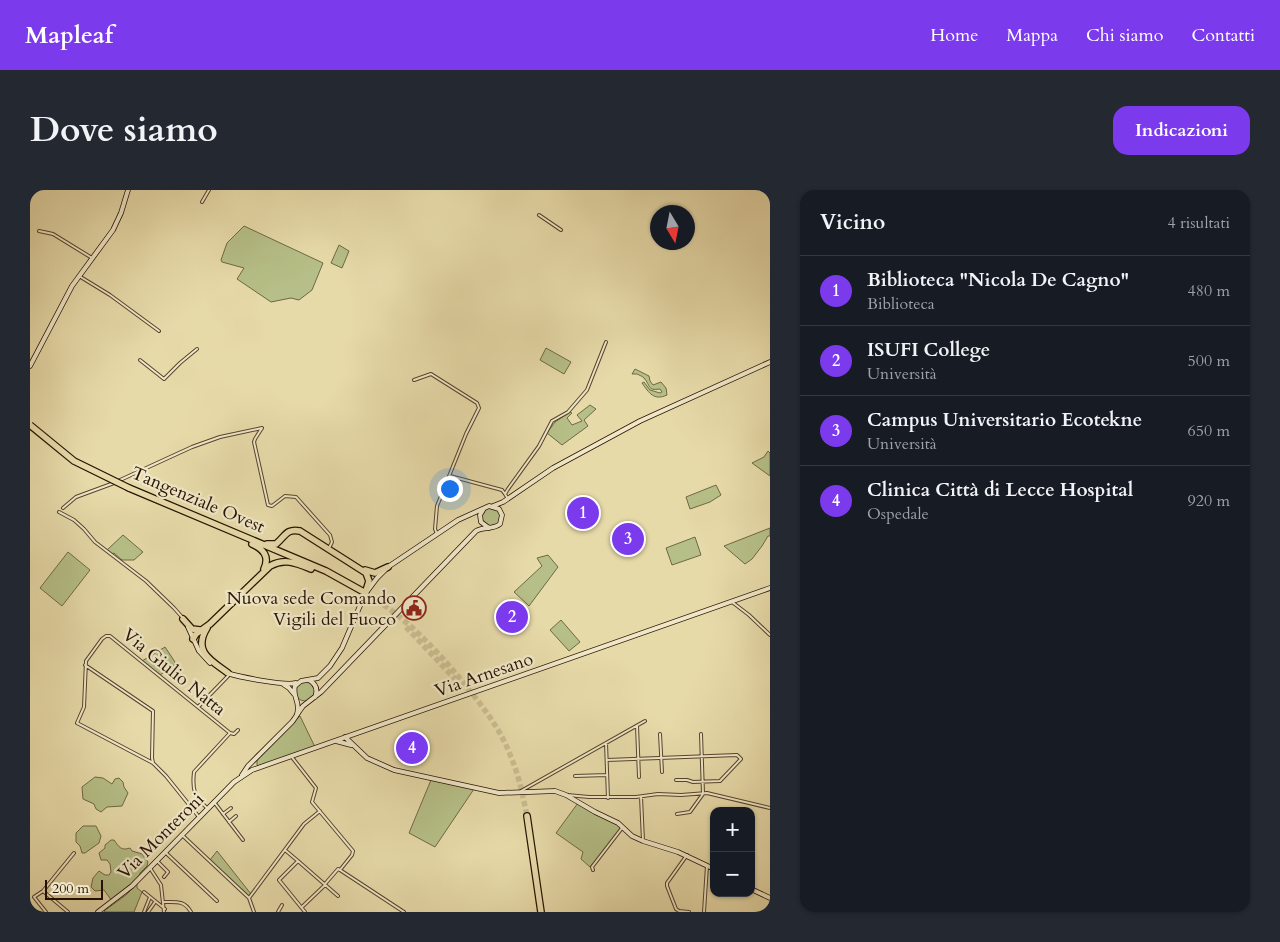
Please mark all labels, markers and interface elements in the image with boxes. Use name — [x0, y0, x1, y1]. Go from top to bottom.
text: Mapleaf — [25, 19, 113, 52]
text: Home — [930, 23, 978, 48]
text: Mappa — [1006, 23, 1058, 48]
text: Chi siamo — [1086, 23, 1163, 48]
text: Contatti — [1191, 23, 1255, 48]
text: Dove siamo — [30, 106, 218, 154]
button: Indicazioni — [1113, 106, 1250, 155]
north arrow — [650, 205, 695, 250]
text: Vicino — [820, 208, 885, 237]
text: 4 risultati — [1167, 212, 1230, 234]
text: Biblioteca "Nicola De Cagno" — [867, 267, 1129, 293]
text: 1 — [832, 280, 840, 302]
text: 480 m — [1188, 280, 1230, 302]
text: Biblioteca — [867, 293, 935, 315]
text: ISUFI College — [867, 337, 990, 363]
text: 2 — [832, 350, 840, 372]
text: 500 m — [1188, 350, 1230, 372]
text: Università — [867, 363, 937, 385]
text: Campus Universitario Ecotekne — [867, 407, 1142, 433]
text: 3 — [832, 420, 840, 442]
text: 650 m — [1188, 420, 1230, 442]
text: Università — [867, 433, 937, 455]
street label: Tangenziale Ovest — [127, 461, 269, 540]
your location — [437, 476, 463, 502]
text: Clinica Città di Lecce Hospital — [867, 477, 1133, 503]
text: 4 — [832, 490, 840, 512]
text: 920 m — [1188, 490, 1230, 512]
pin: 1 — [567, 494, 599, 532]
text: Ospedale — [867, 503, 929, 525]
pin: 3 — [612, 520, 644, 558]
place label: Nuova sede Comando Vigili del Fuoco — [227, 586, 396, 632]
public building icon: Nuova sede Comando Vigili del Fuoco — [401, 595, 427, 621]
pin: 2 — [496, 598, 528, 636]
street label: Via Giulio Natta — [117, 622, 231, 722]
street label: Via Arnesano — [432, 646, 537, 703]
pin: 4 — [396, 729, 428, 767]
street label: Via Monteroni — [112, 787, 210, 885]
map controls — [710, 807, 755, 897]
button: + — [710, 807, 755, 852]
button: − — [710, 852, 755, 897]
scale bar — [45, 877, 102, 900]
text: 200 m — [52, 879, 89, 898]

